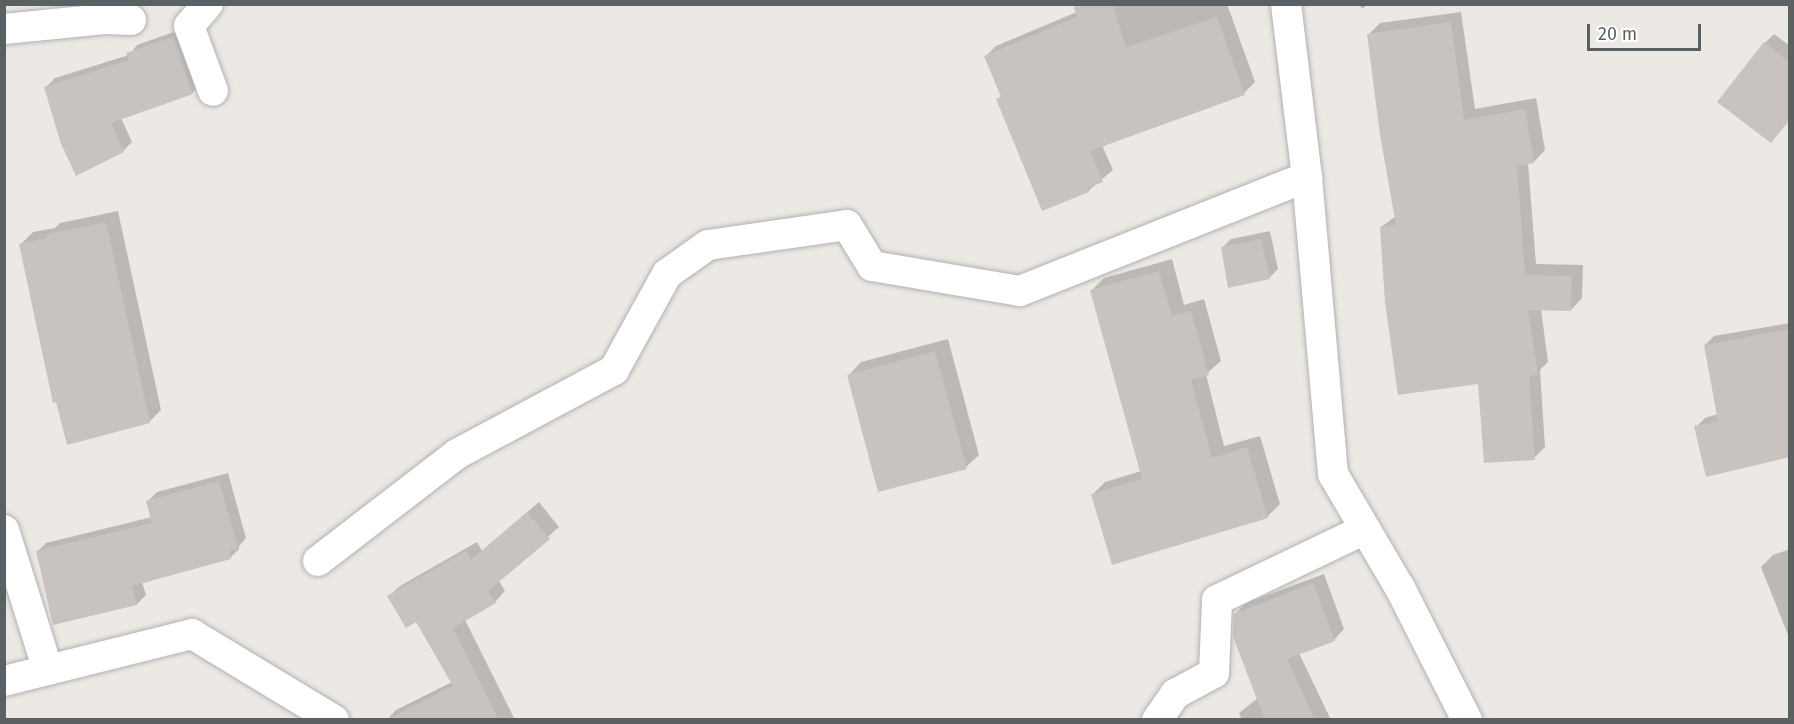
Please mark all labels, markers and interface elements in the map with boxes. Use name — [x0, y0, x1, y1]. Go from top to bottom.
scale bar — [1590, 12, 1704, 50]
text: 20 m — [1598, 23, 1637, 45]

